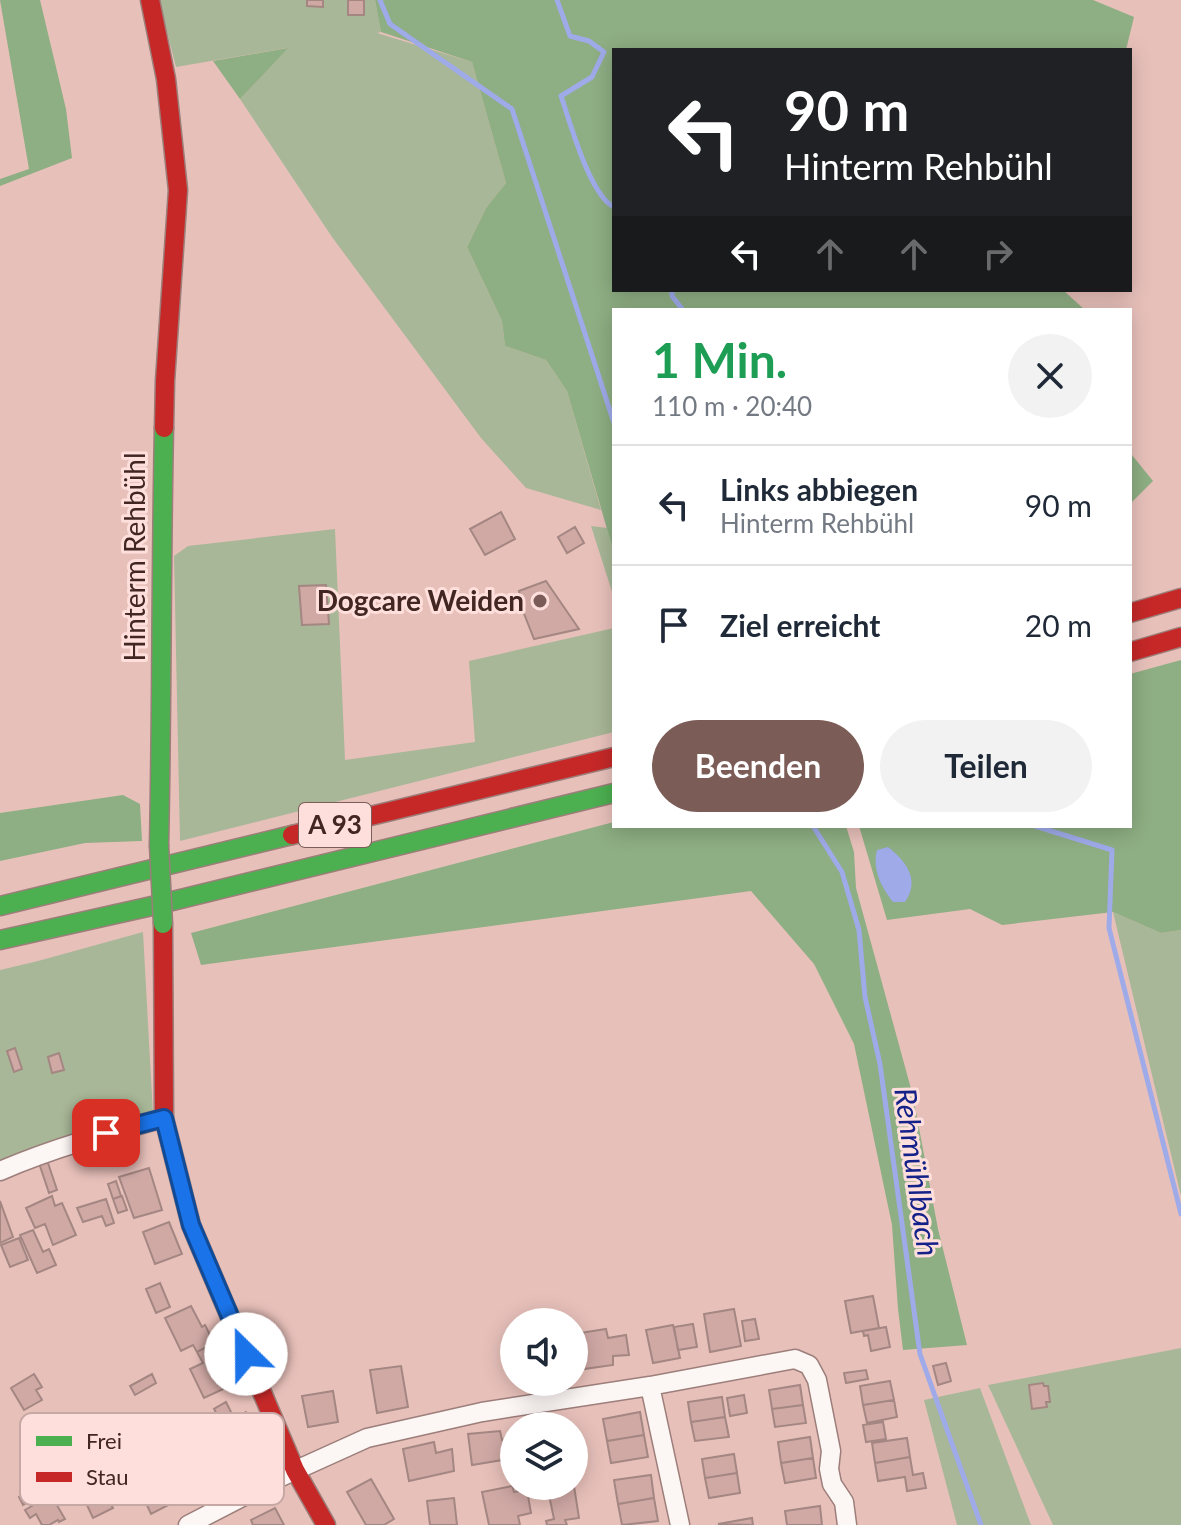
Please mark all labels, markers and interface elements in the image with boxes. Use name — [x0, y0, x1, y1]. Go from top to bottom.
text: 90 m — [784, 76, 909, 143]
icon: left — [652, 80, 756, 184]
text: Hinterm Rehbühl — [784, 144, 1053, 188]
icon: left — [724, 232, 768, 276]
icon: ahead — [808, 232, 852, 276]
icon: ahead — [892, 232, 936, 276]
icon: right — [976, 232, 1020, 276]
text: 1 Min. — [652, 331, 787, 388]
button: close — [1008, 334, 1092, 418]
text: 110 m · 20:40 — [652, 390, 812, 422]
street label: Hinterm Rehbühl — [117, 452, 151, 662]
text: Links abbiegen — [720, 471, 918, 507]
icon: left — [652, 483, 696, 527]
text: 90 m — [1025, 487, 1092, 523]
text: Hinterm Rehbühl — [720, 507, 914, 539]
place label: Dogcare Weiden — [317, 583, 524, 617]
marker: Dogcare Weiden — [531, 592, 549, 610]
icon: arrive — [652, 603, 696, 647]
text: Ziel erreicht — [720, 607, 880, 643]
text: 20 m — [1025, 607, 1092, 643]
button: Beenden — [652, 720, 864, 812]
button: Teilen — [880, 720, 1092, 812]
road number: A 93 — [299, 803, 371, 847]
water label: Rehmühlbach — [888, 1085, 948, 1258]
pin — [72, 1099, 140, 1167]
icon: arrive — [84, 1111, 128, 1155]
map controls — [500, 1308, 588, 1500]
button: sound — [500, 1308, 588, 1396]
position arrow — [204, 1312, 288, 1396]
button: layers — [500, 1412, 588, 1500]
legend — [20, 1413, 284, 1505]
text: Frei — [86, 1427, 122, 1454]
text: Stau — [86, 1463, 129, 1490]

